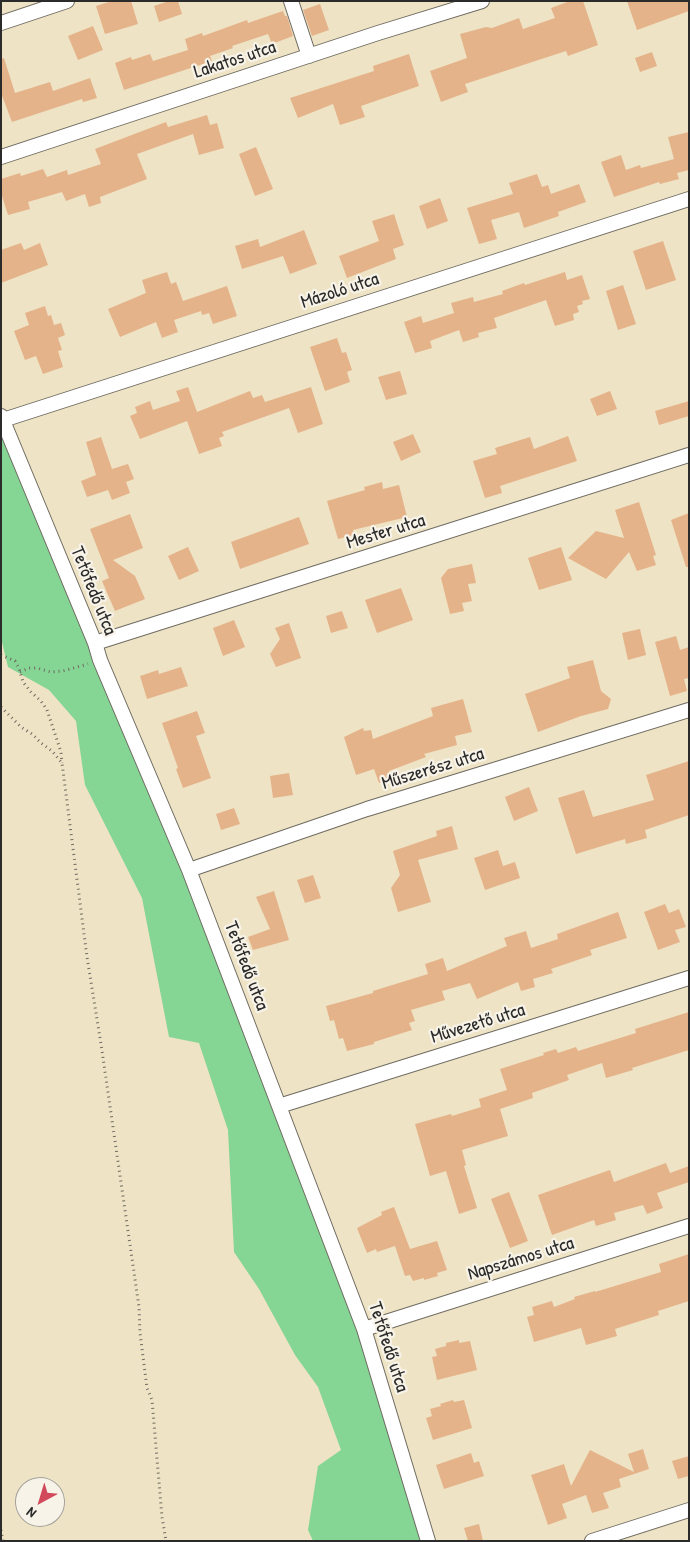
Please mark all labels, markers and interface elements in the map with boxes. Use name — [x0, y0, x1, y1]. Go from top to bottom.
street label: Lakatos utca — [191, 36, 279, 84]
street label: Mázoló utca — [298, 268, 382, 314]
street label: Mester utca — [344, 509, 428, 555]
street label: Tetőfedő utca — [65, 543, 121, 639]
street label: Műszerész utca — [379, 743, 487, 795]
street label: Tetőfedő utca — [219, 918, 273, 1014]
street label: Művezető utca — [428, 999, 528, 1049]
street label: Napszámos utca — [465, 1232, 577, 1286]
street label: Tetőfedő utca — [363, 1299, 413, 1395]
north arrow — [15, 1477, 65, 1527]
text: N — [22, 1504, 40, 1523]

